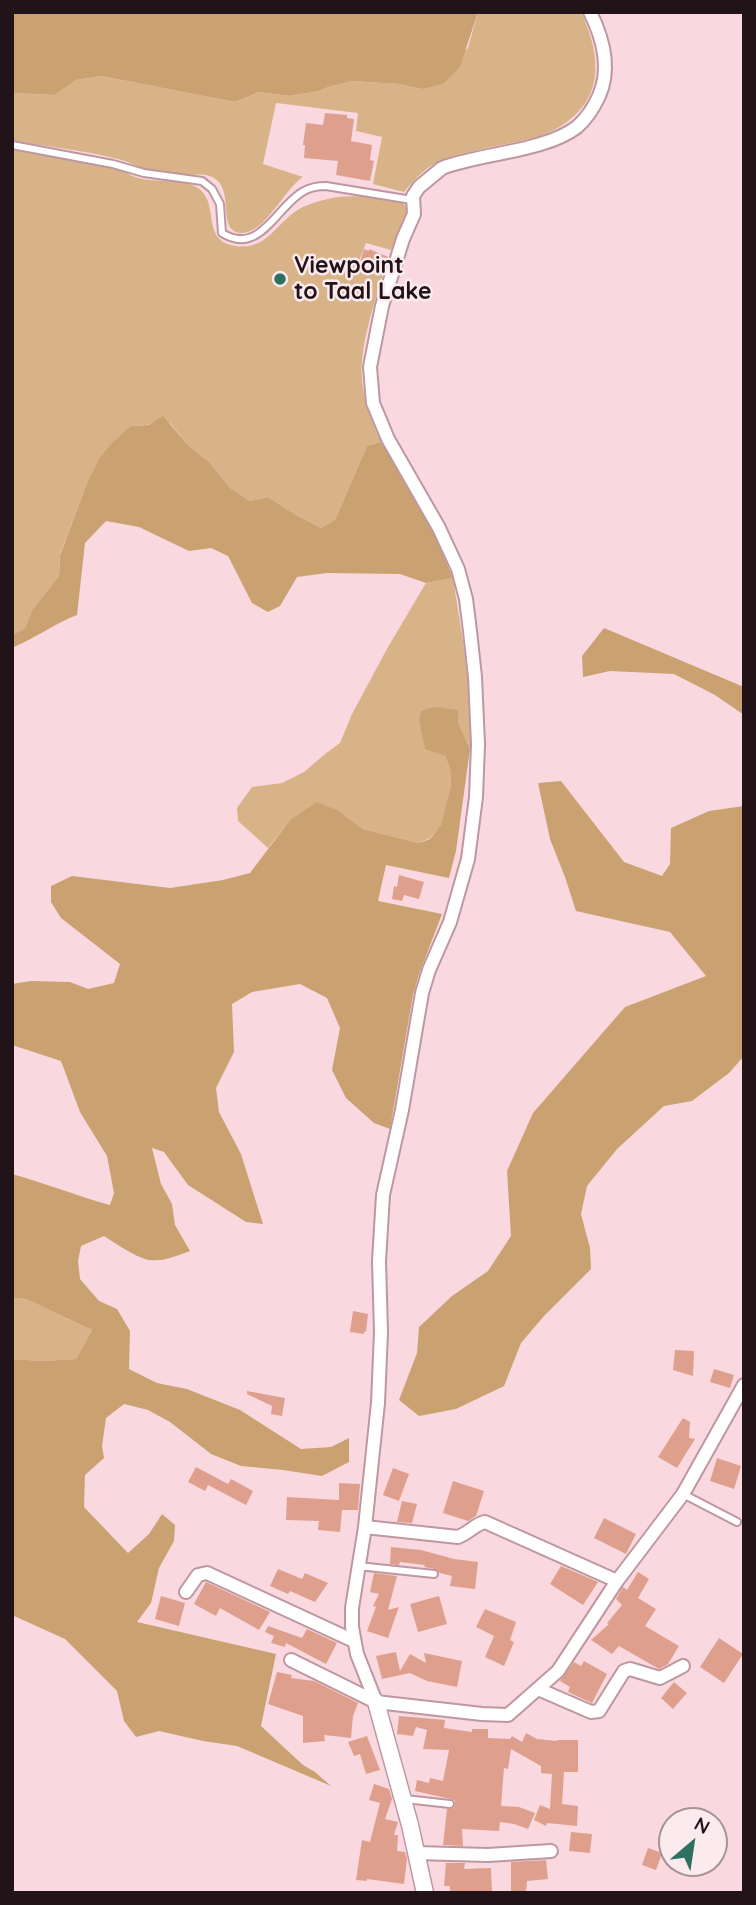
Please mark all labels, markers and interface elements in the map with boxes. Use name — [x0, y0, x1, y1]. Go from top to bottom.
place label: Viewpoint to Taal Lake — [294, 252, 431, 306]
marker: Viewpoint to Taal Lake — [272, 271, 288, 287]
north arrow — [658, 1807, 728, 1877]
text: N — [690, 1812, 714, 1839]

